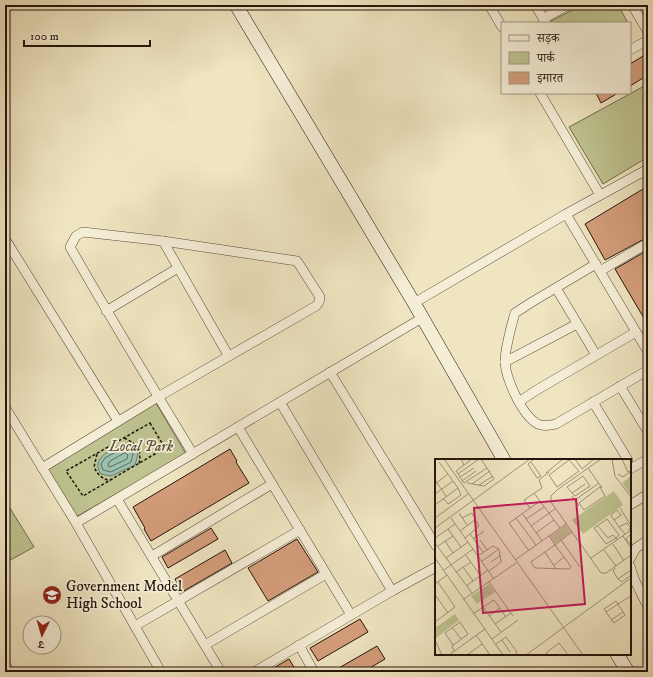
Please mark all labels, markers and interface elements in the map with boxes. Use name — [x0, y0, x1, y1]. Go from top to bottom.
scale bar — [24, 22, 150, 48]
legend — [501, 22, 631, 94]
text: 100 m — [30, 29, 59, 44]
text: सड़क — [536, 31, 561, 46]
text: पार्क — [536, 51, 556, 66]
text: इमारत — [536, 71, 564, 86]
park label: Local Park — [108, 437, 174, 456]
inset map — [435, 459, 631, 655]
place label: Government Model High School — [66, 577, 183, 613]
school or university icon: Government Model High School — [41, 584, 63, 606]
north arrow — [22, 615, 62, 655]
text: उ — [36, 637, 46, 651]

